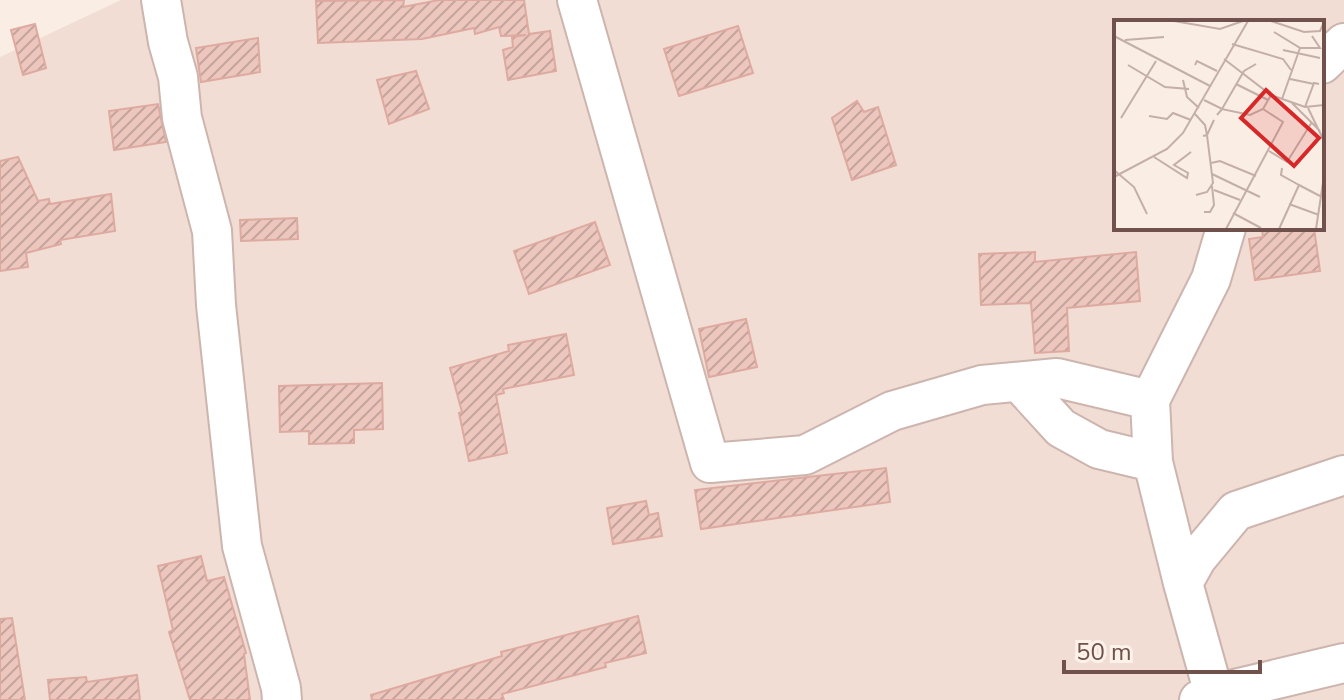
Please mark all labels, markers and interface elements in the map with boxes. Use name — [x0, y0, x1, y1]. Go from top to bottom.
inset map — [1114, 20, 1324, 230]
scale bar — [1064, 624, 1260, 674]
text: 50 m — [1076, 636, 1132, 668]

